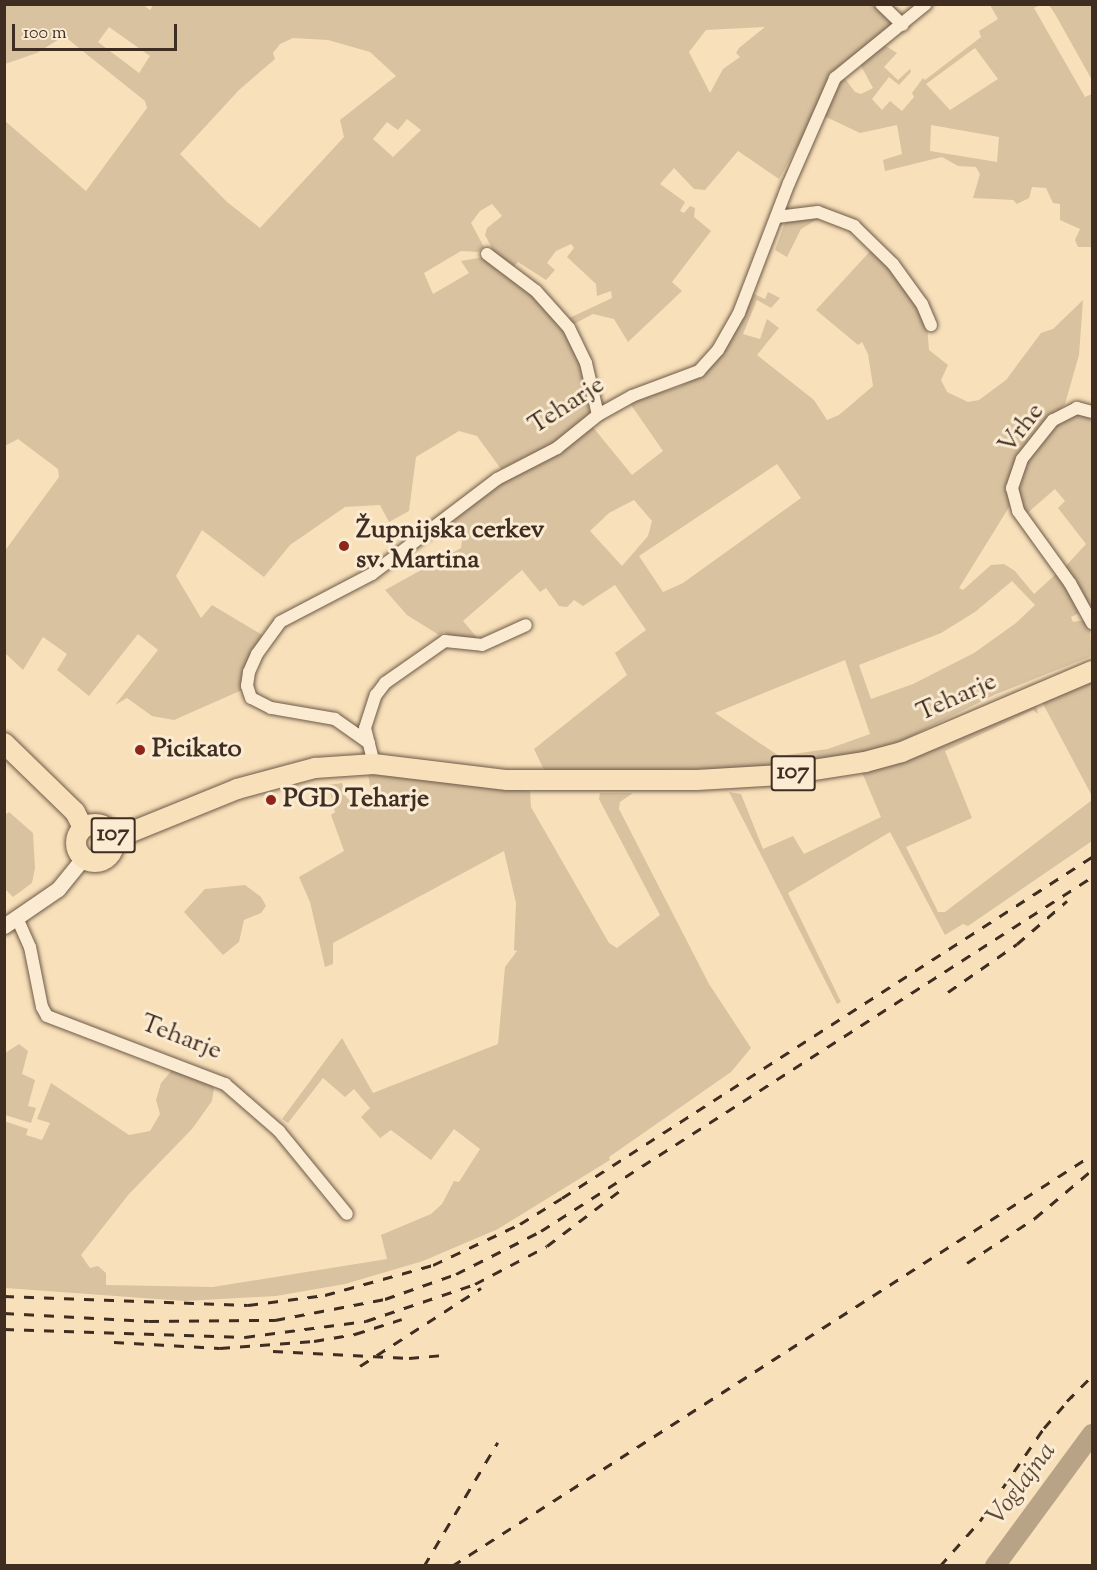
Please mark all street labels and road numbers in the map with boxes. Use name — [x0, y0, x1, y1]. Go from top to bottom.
street label: Teharje — [523, 370, 611, 442]
street label: Vrhe — [992, 397, 1052, 461]
street label: Teharje — [912, 667, 1002, 729]
road number: 107 — [770, 752, 816, 794]
road number: 107 — [90, 814, 136, 856]
street label: Teharje — [136, 1008, 226, 1068]

